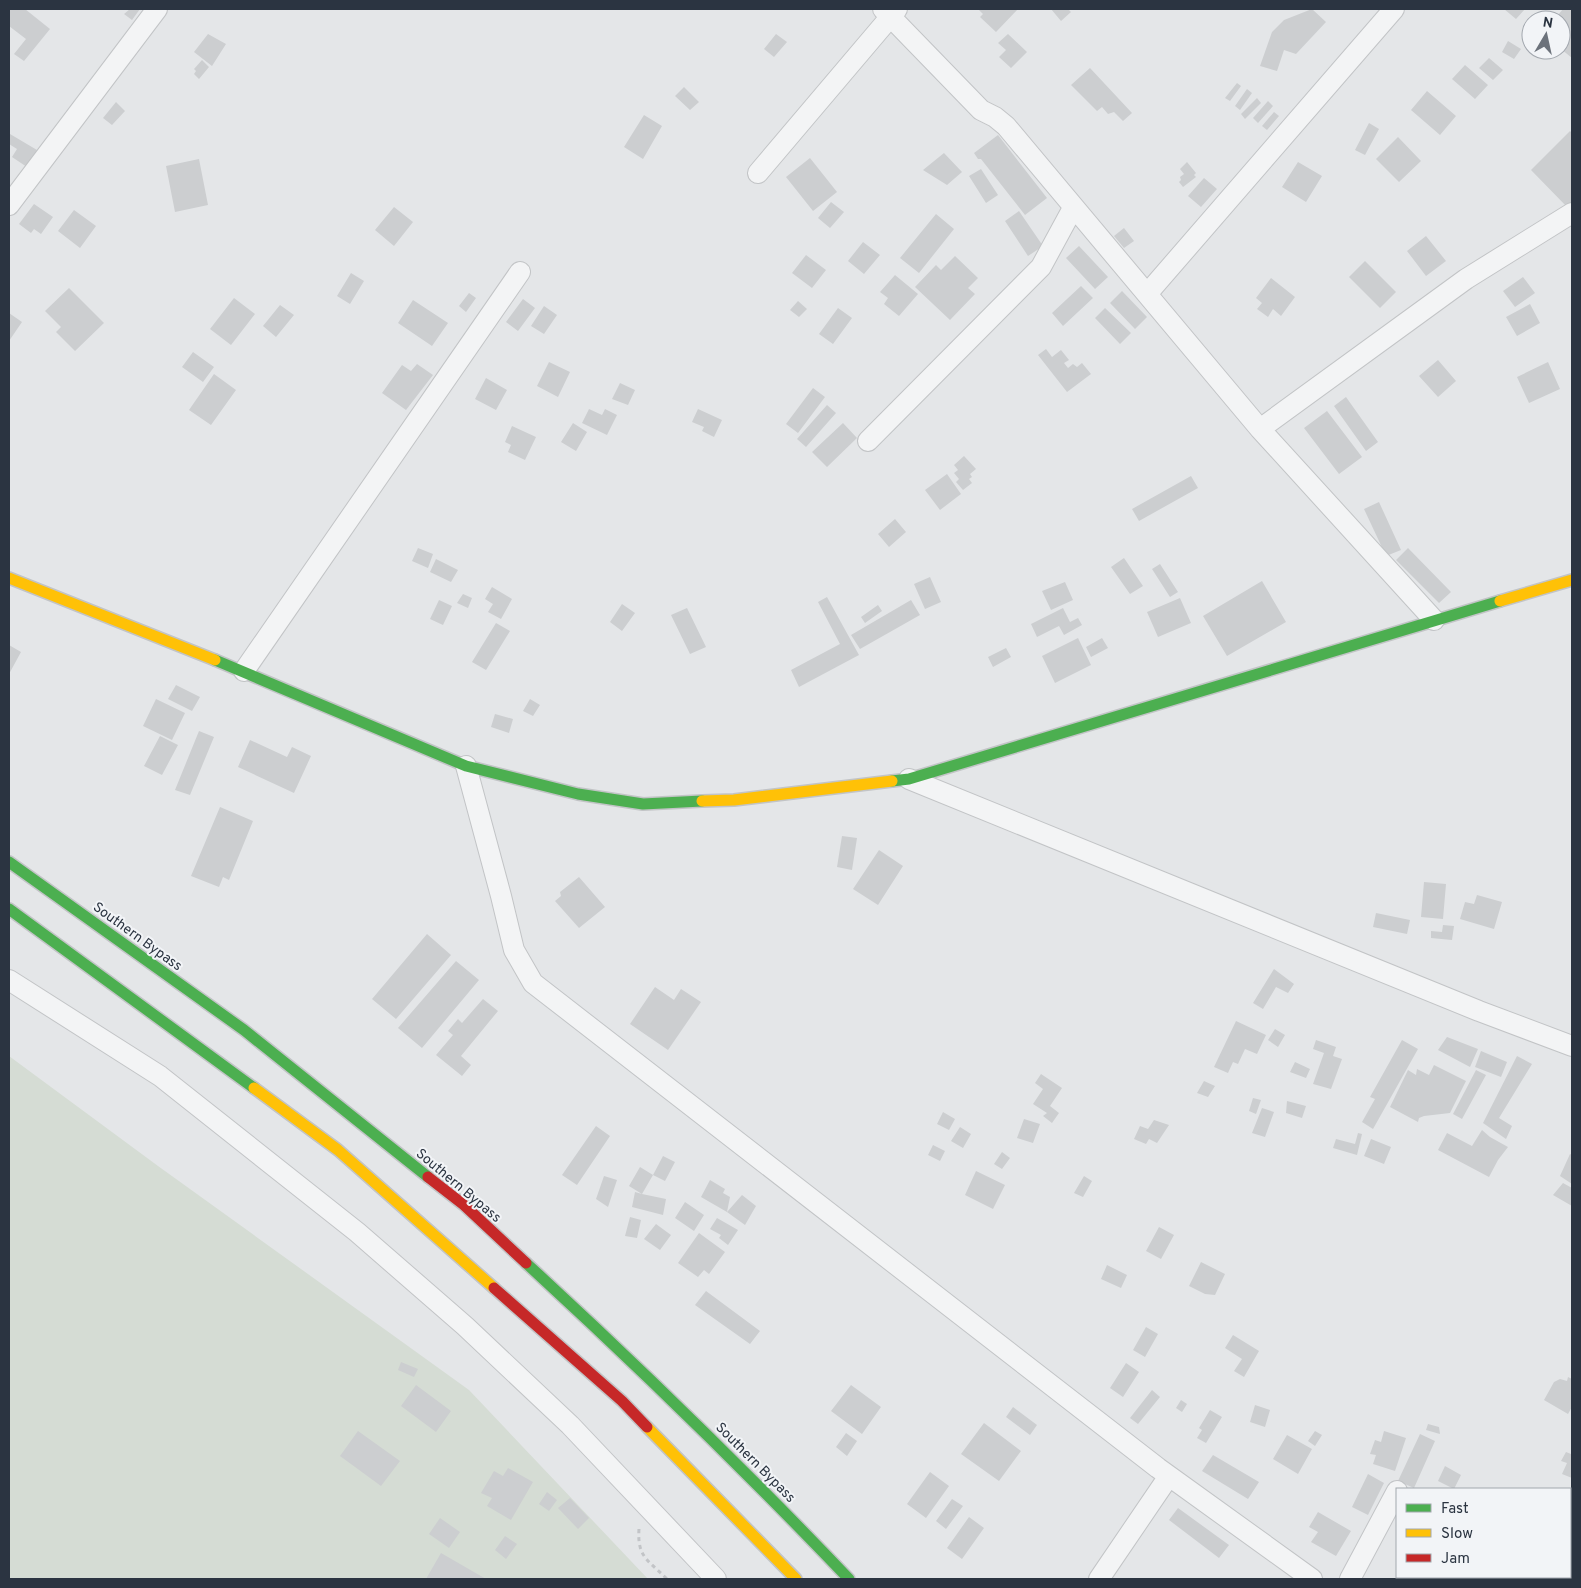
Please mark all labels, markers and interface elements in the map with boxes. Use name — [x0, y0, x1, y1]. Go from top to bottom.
north arrow — [1521, 10, 1571, 60]
text: N — [1541, 14, 1554, 33]
street label: Southern Bypass — [89, 899, 185, 975]
street label: Southern Bypass — [412, 1146, 504, 1227]
street label: Southern Bypass — [711, 1420, 798, 1507]
legend — [1396, 1488, 1571, 1578]
text: Fast — [1441, 1500, 1469, 1519]
text: Slow — [1441, 1525, 1473, 1544]
text: Jam — [1441, 1550, 1470, 1569]

